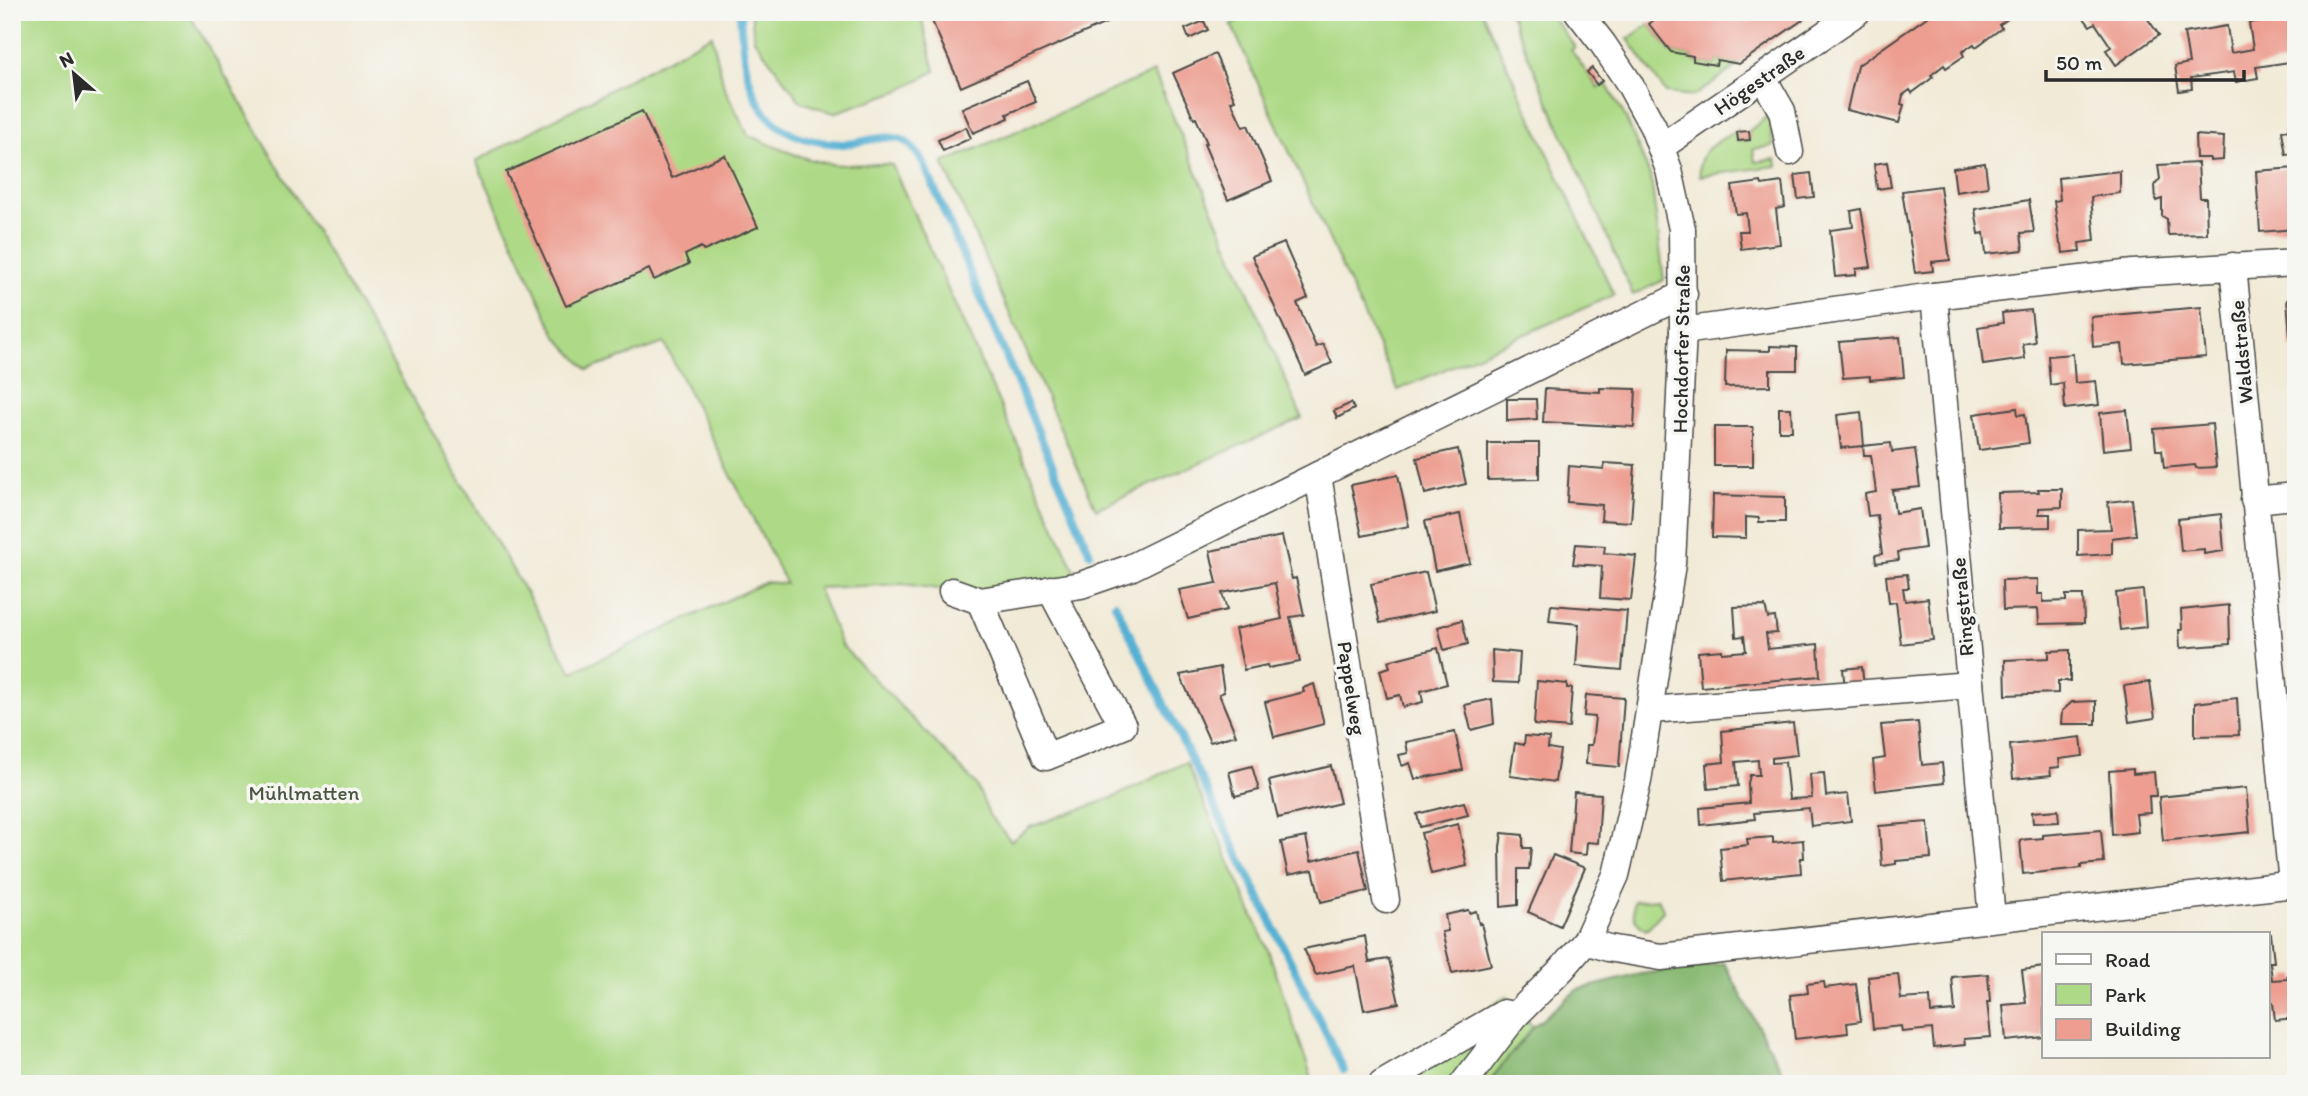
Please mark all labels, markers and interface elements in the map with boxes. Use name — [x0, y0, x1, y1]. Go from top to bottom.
north arrow — [38, 38, 108, 108]
scale bar — [2046, 38, 2243, 82]
street label: Högestraße — [1709, 40, 1809, 120]
text: N — [55, 46, 77, 73]
text: 50 m — [2056, 50, 2103, 75]
street label: Hochdorfer Straße — [1667, 264, 1695, 434]
street label: Waldstraße — [2224, 299, 2258, 405]
street label: Ringstraße — [1945, 557, 1979, 657]
street label: Pappelweg — [1332, 639, 1372, 737]
park label: Mühlmatten — [249, 780, 360, 805]
legend — [2042, 932, 2270, 1058]
text: Road — [2105, 947, 2151, 972]
text: Park — [2105, 982, 2147, 1007]
text: Building — [2105, 1016, 2181, 1041]

